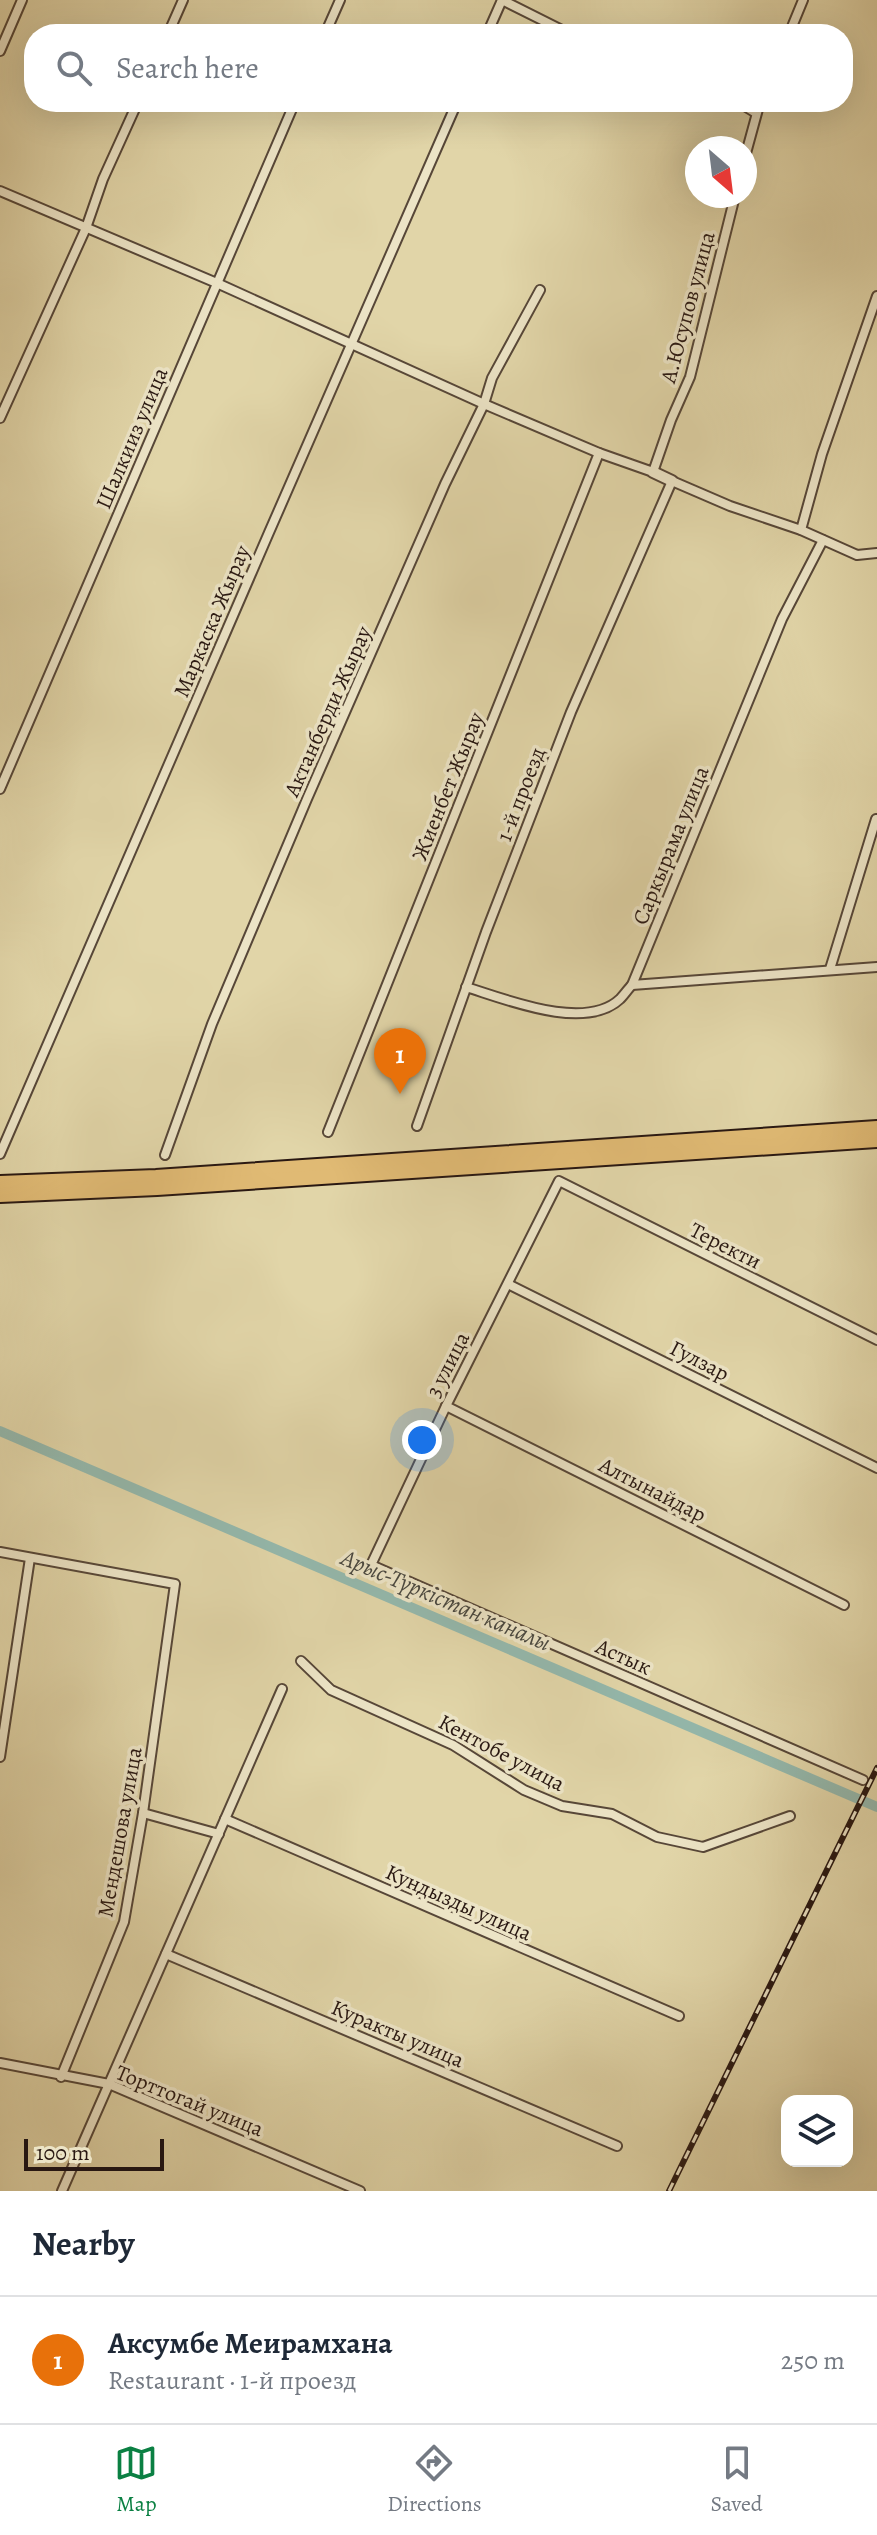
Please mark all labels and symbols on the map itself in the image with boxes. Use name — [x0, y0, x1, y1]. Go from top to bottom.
north arrow — [685, 136, 757, 208]
street label: А.Юсупов улица — [653, 227, 723, 387]
street label: Шалкииз улица — [89, 362, 176, 514]
street label: Маркаска Жырау — [166, 540, 258, 702]
street label: Актанберди Жырау — [276, 620, 379, 802]
street label: Жиенбет Жырау — [405, 707, 492, 865]
street label: 1-й проезд — [489, 743, 553, 846]
street label: Саркырама улица — [625, 761, 717, 929]
pin: 1 — [374, 1028, 426, 1094]
street label: Теректи — [685, 1215, 766, 1277]
street label: 3 улица — [419, 1326, 477, 1402]
street label: Гулзар — [665, 1333, 734, 1389]
your location — [402, 1420, 442, 1460]
street label: Алтынайдар — [593, 1450, 711, 1530]
water label: Арыс-Түркістан каналы — [335, 1541, 556, 1659]
street label: Астык — [590, 1631, 656, 1682]
street label: Кентобе улица — [433, 1707, 571, 1799]
street label: Мендешова улица — [90, 1744, 150, 1920]
street label: Кундызды улица — [381, 1857, 537, 1949]
street label: Куракты улица — [327, 1992, 469, 2076]
street label: Торттогай улица — [111, 2058, 269, 2145]
scale bar — [24, 2135, 164, 2171]

